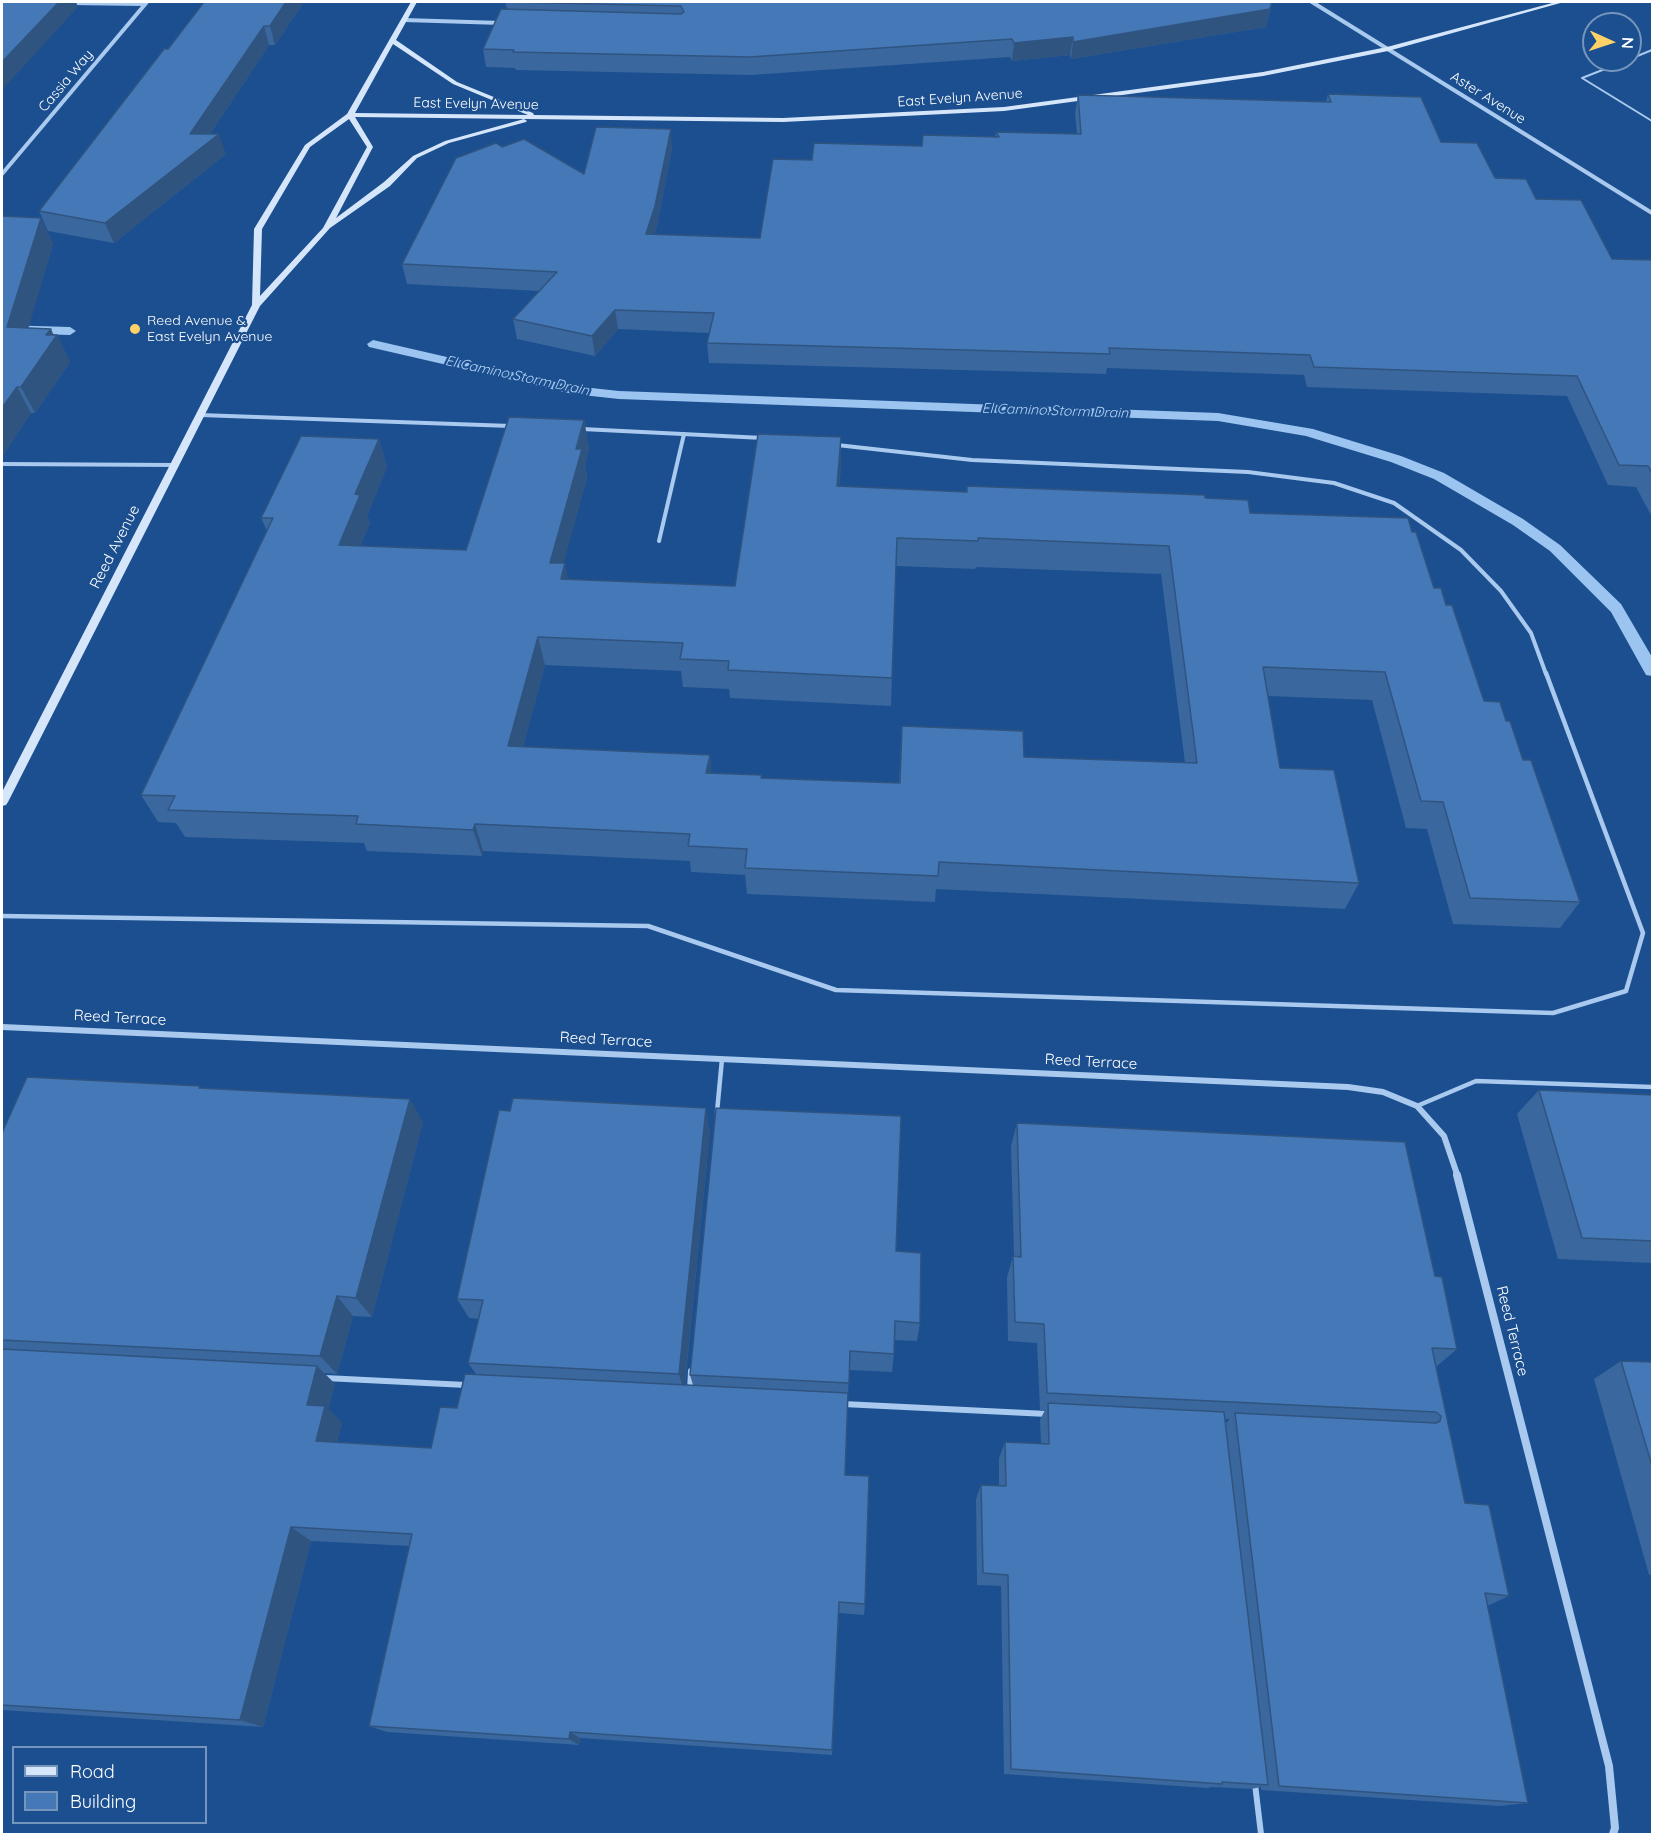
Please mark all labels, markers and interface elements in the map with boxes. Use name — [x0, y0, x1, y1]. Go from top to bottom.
north arrow — [1582, 12, 1642, 72]
text: N — [1618, 36, 1638, 49]
street label: Cassia Way — [35, 47, 97, 115]
street label: Aster Avenue — [1447, 68, 1529, 128]
street label: East Evelyn Avenue — [897, 85, 1023, 111]
street label: East Evelyn Avenue — [413, 95, 539, 113]
place label: Reed Avenue & East Evelyn Avenue — [147, 313, 272, 346]
marker: Reed Avenue & East Evelyn Avenue — [128, 322, 142, 336]
water label: El Camino Storm Drain — [444, 353, 590, 399]
water label: El Camino Storm Drain — [981, 400, 1129, 422]
street label: Reed Avenue — [86, 502, 144, 592]
street label: Reed Terrace — [73, 1007, 167, 1029]
street label: Reed Terrace — [559, 1029, 653, 1051]
street label: Reed Terrace — [1044, 1051, 1138, 1073]
street label: Reed Terrace — [1492, 1284, 1532, 1378]
legend — [12, 1746, 207, 1824]
text: Road — [70, 1760, 115, 1783]
text: Building — [70, 1790, 136, 1813]

